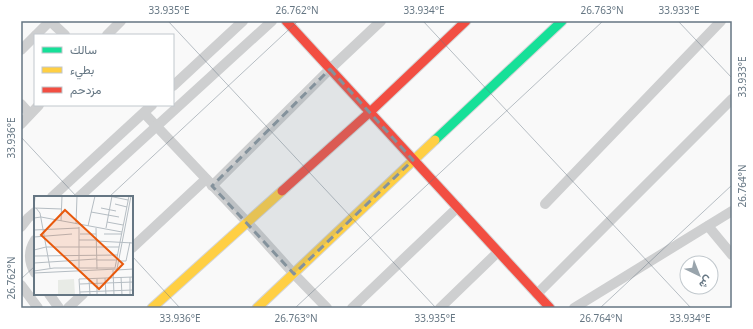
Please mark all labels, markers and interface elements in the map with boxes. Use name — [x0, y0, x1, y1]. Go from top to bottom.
text: 33.935°E — [148, 3, 190, 17]
text: 26.762°N — [275, 3, 319, 17]
text: 33.934°E — [403, 3, 445, 17]
text: 26.763°N — [580, 3, 624, 17]
text: 33.933°E — [658, 3, 700, 17]
legend — [34, 34, 174, 106]
text: سالك — [70, 41, 97, 58]
text: 33.933°E — [735, 56, 749, 98]
text: بطيء — [70, 61, 94, 80]
text: مزدحم — [70, 81, 101, 98]
text: 33.936°E — [4, 117, 18, 159]
text: 26.764°N — [735, 164, 749, 208]
inset map — [34, 196, 133, 295]
north arrow — [679, 255, 719, 295]
text: 26.762°N — [4, 256, 18, 300]
text: ش — [696, 273, 716, 293]
text: 33.936°E — [159, 311, 201, 325]
text: 26.763°N — [274, 311, 318, 325]
text: 33.935°E — [414, 311, 456, 325]
text: 26.764°N — [579, 311, 623, 325]
text: 33.934°E — [669, 311, 711, 325]

